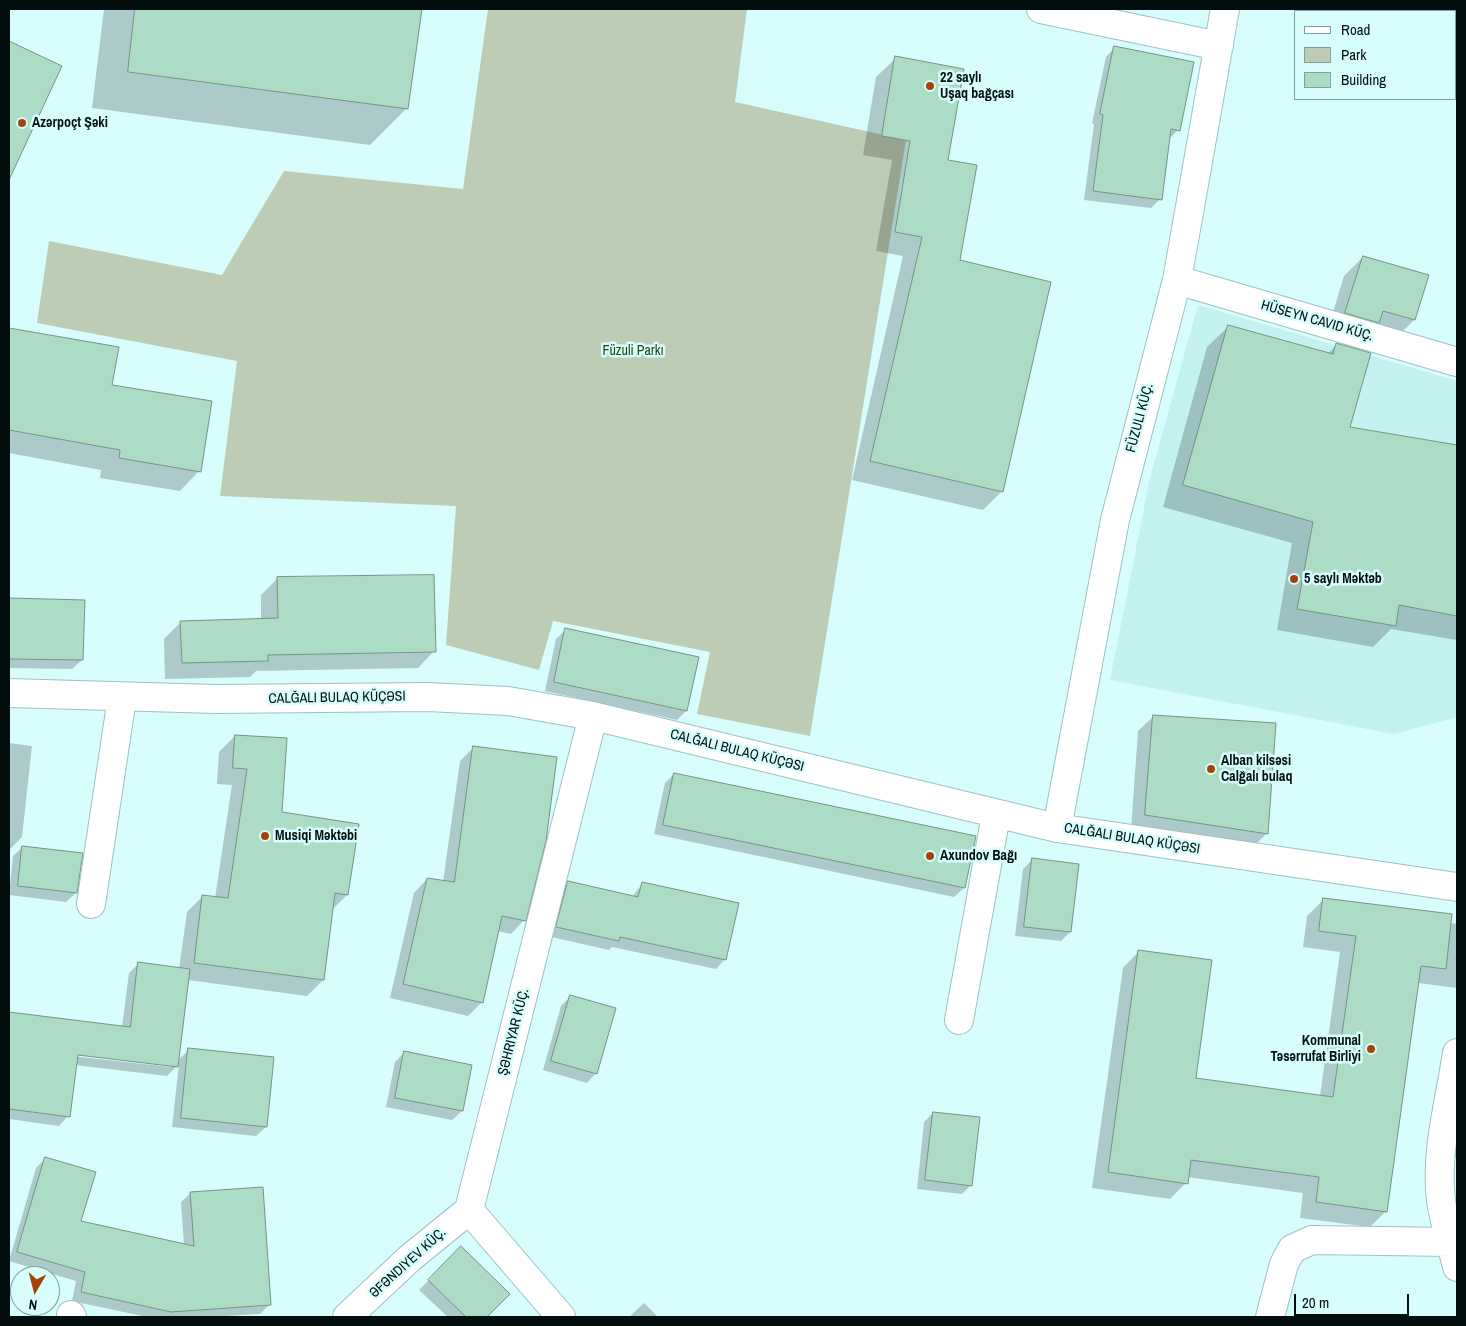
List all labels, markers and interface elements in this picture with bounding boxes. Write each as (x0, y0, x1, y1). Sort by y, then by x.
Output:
legend (1294, 10, 1456, 100)
text: Road (1341, 19, 1370, 40)
text: Park (1341, 44, 1366, 65)
text: Building (1341, 69, 1386, 90)
place label: 22 saylı Uşaq bağçası (940, 70, 1014, 102)
marker: 22 saylı Uşaq bağçası (924, 80, 936, 92)
place label: Azərpoçt Şəki (32, 115, 108, 131)
marker: Azərpoçt Şəki (16, 117, 28, 129)
street label: HÜSEYN CAVID KÜÇ. (1259, 297, 1375, 345)
park label: Füzuli Parkı (602, 343, 664, 359)
street label: FÜZULI KÜÇ. (1123, 382, 1157, 454)
place label: 5 saylı Məktəb (1304, 571, 1382, 587)
marker: 5 saylı Məktəb (1288, 573, 1300, 585)
street label: CALĞALI BULAQ KÜÇƏSI (268, 688, 406, 708)
street label: CALĞALI BULAQ KÜÇƏSI (668, 726, 806, 776)
place label: Alban kilsəsi Calğalı bulaq (1221, 753, 1292, 786)
marker: Alban kilsəsi Calğalı bulaq (1205, 763, 1217, 775)
street label: CALĞALI BULAQ KÜÇƏSI (1063, 820, 1201, 858)
place label: Musiqi Məktəbi (275, 828, 357, 844)
marker: Musiqi Məktəbi (259, 830, 271, 842)
place label: Axundov Bağı (940, 848, 1017, 864)
marker: Axundov Bağı (924, 850, 936, 862)
street label: ŞƏHRIYAR KÜÇ. (495, 987, 533, 1077)
place label: Kommunal Təsərrufat Birliyi (1271, 1033, 1361, 1066)
marker: Kommunal Təsərrufat Birliyi (1365, 1043, 1377, 1055)
street label: ƏFƏNDIYEV KÜÇ. (366, 1224, 450, 1302)
north arrow (10, 1266, 60, 1316)
scale bar (1296, 1284, 1411, 1316)
text: 20 m (1302, 1292, 1329, 1313)
text: N (28, 1295, 38, 1314)

